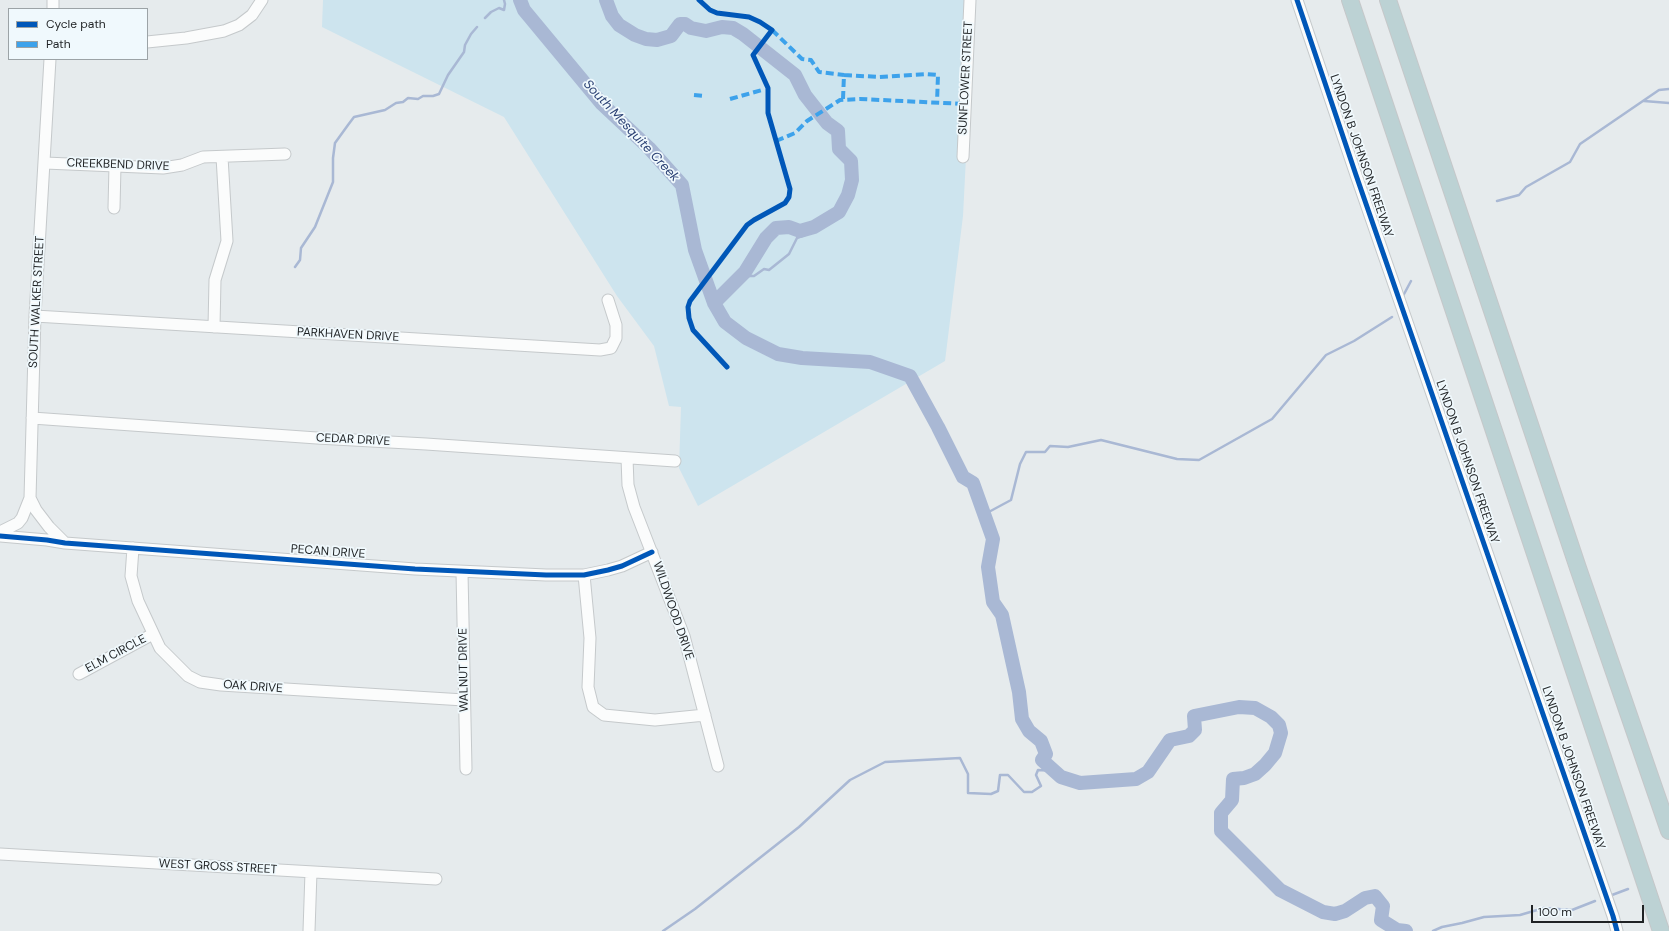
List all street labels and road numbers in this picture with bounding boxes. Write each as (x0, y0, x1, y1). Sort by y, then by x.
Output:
street label: SUNFLOWER STREET (956, 21, 976, 135)
street label: LYNDON B JOHNSON FREEWAY (1326, 73, 1396, 239)
street label: CREEKBEND DRIVE (66, 156, 170, 174)
street label: SOUTH WALKER STREET (26, 236, 48, 368)
street label: PARKHAVEN DRIVE (297, 325, 399, 345)
street label: LYNDON B JOHNSON FREEWAY (1432, 379, 1502, 545)
street label: CEDAR DRIVE (316, 431, 390, 449)
street label: PECAN DRIVE (290, 542, 366, 562)
street label: WILDWOOD DRIVE (649, 560, 697, 662)
street label: WALNUT DRIVE (456, 628, 472, 712)
street label: ELM CIRCLE (83, 632, 149, 676)
street label: OAK DRIVE (223, 678, 283, 696)
street label: LYNDON B JOHNSON FREEWAY (1538, 685, 1608, 851)
street label: WEST GROSS STREET (158, 857, 278, 877)

